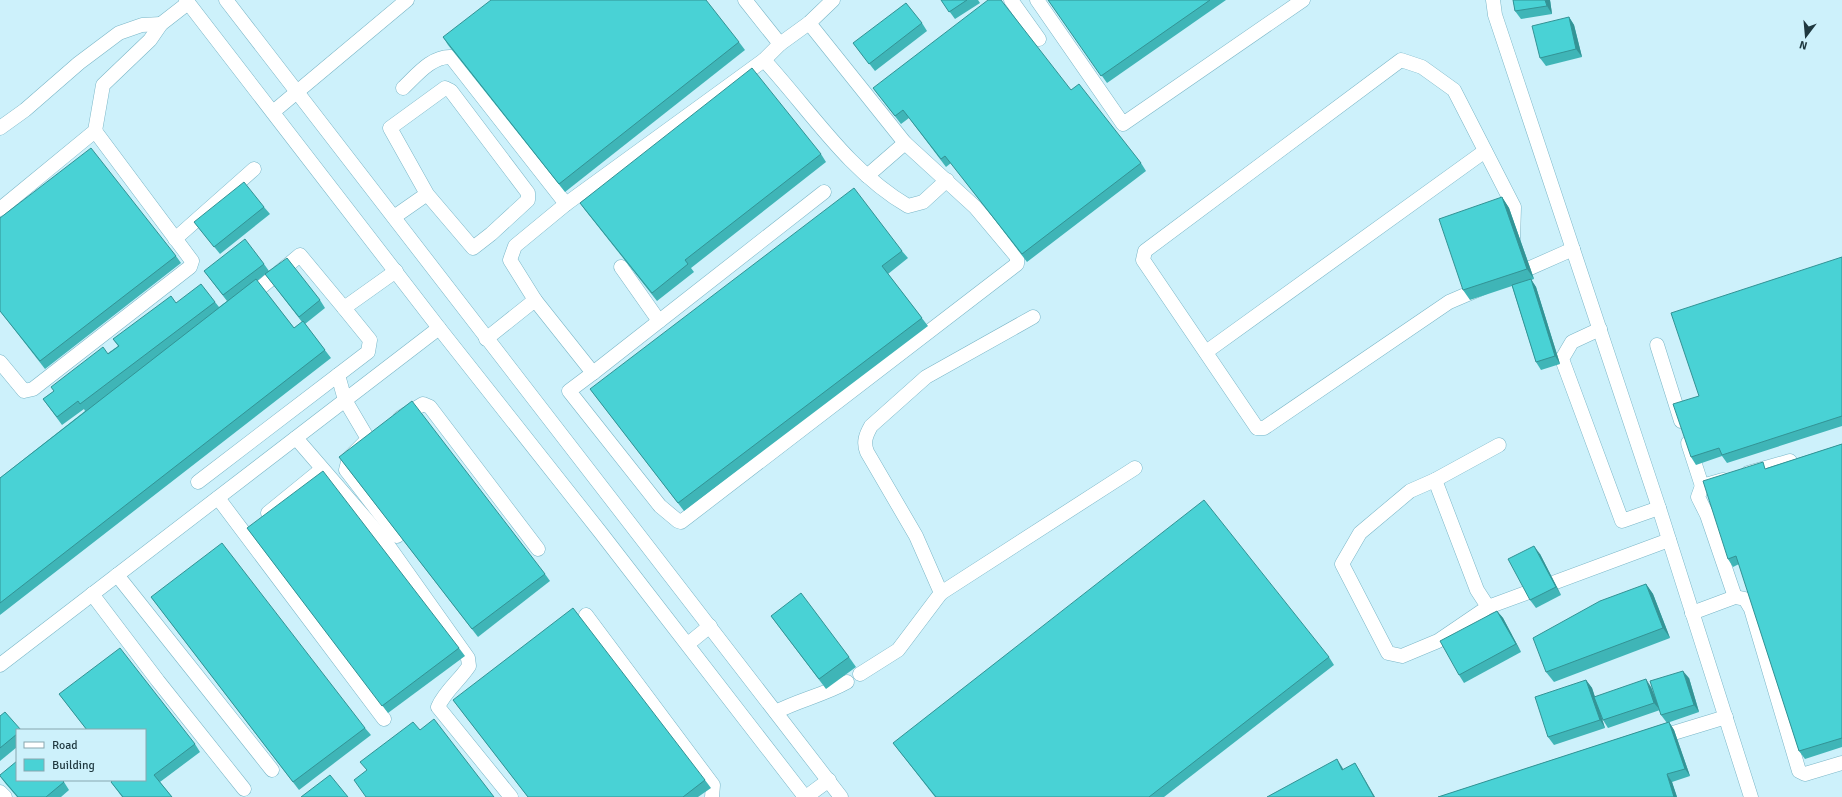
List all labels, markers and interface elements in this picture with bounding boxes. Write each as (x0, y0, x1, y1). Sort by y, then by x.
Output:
north arrow (1786, 16, 1826, 56)
text: N (1798, 38, 1809, 52)
legend (16, 729, 146, 781)
text: Road (52, 738, 78, 753)
text: Building (52, 758, 95, 773)

